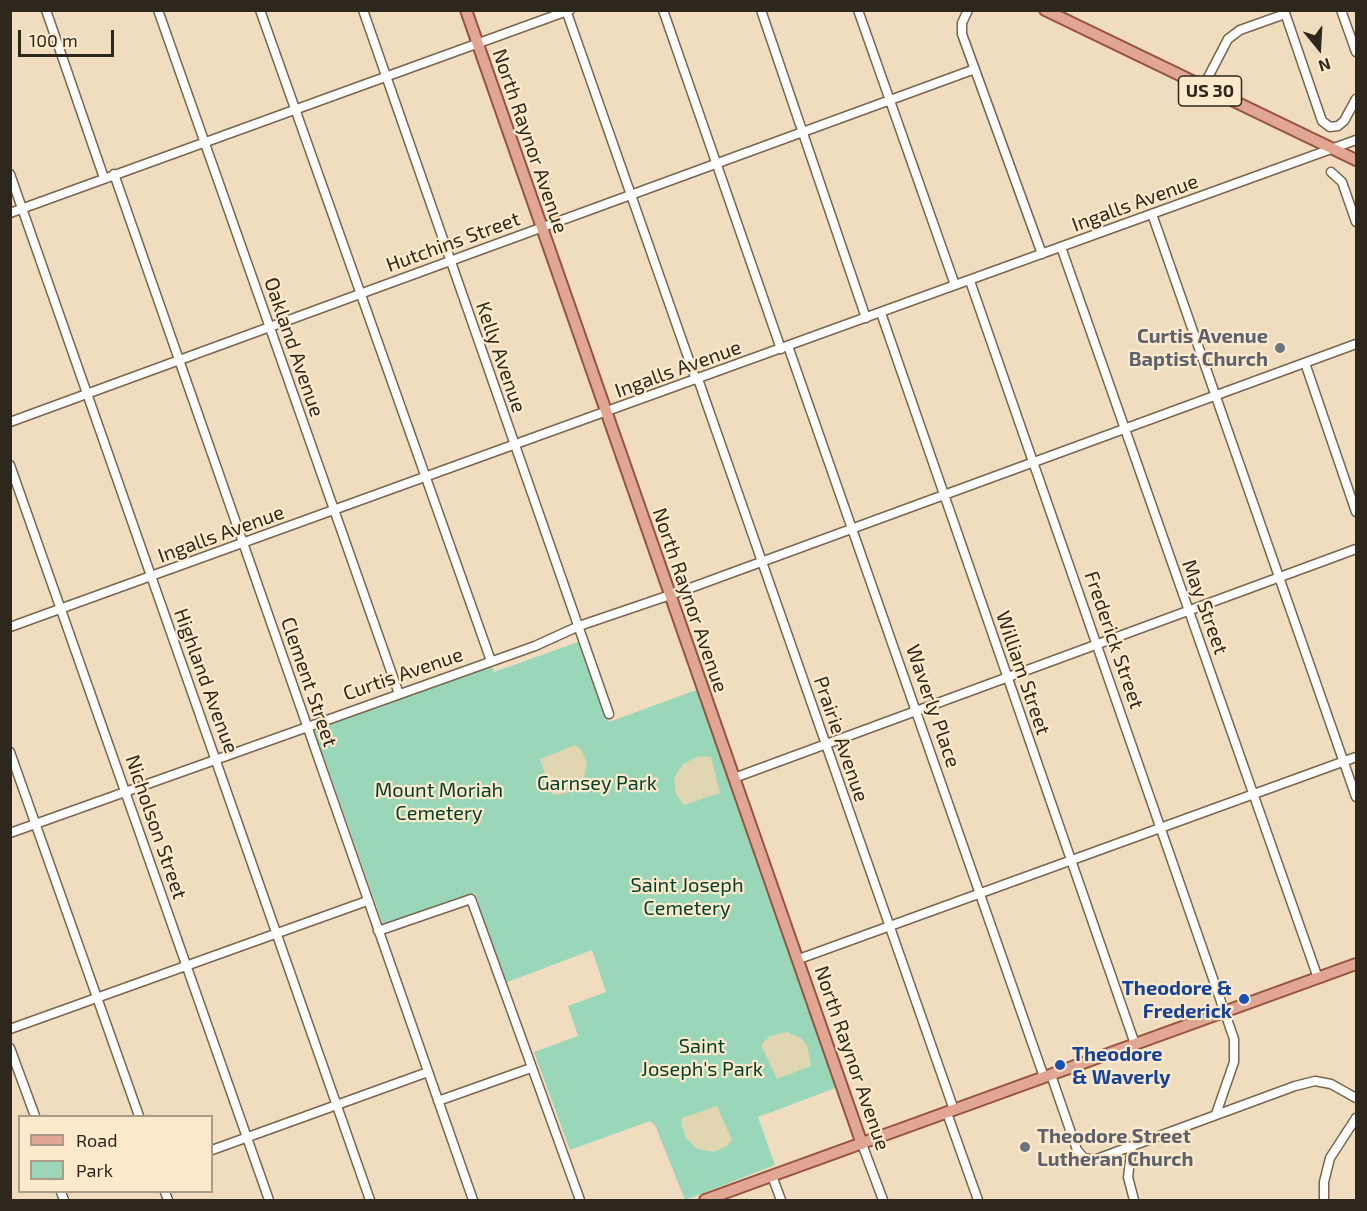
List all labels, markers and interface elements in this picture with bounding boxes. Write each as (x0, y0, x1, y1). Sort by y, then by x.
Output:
scale bar (21, 18, 117, 56)
north arrow (1289, 18, 1349, 78)
text: 100 m (29, 29, 78, 51)
street label: North Raynor Avenue (487, 46, 573, 236)
text: N (1316, 55, 1333, 76)
road number: US 30 (1178, 76, 1242, 106)
street label: Ingalls Avenue (1069, 169, 1201, 237)
street label: Hutchins Street (383, 207, 523, 277)
street label: Oakland Avenue (259, 274, 329, 420)
street label: Kelly Avenue (471, 298, 531, 416)
place label: Curtis Avenue Baptist Church (1129, 324, 1268, 371)
street label: Ingalls Avenue (612, 335, 744, 403)
marker: Curtis Avenue Baptist Church (1273, 341, 1287, 355)
street label: Ingalls Avenue (155, 500, 287, 568)
street label: North Raynor Avenue (647, 505, 733, 695)
street label: May Street (1177, 556, 1233, 658)
street label: Frederick Street (1079, 568, 1149, 712)
street label: Highland Avenue (169, 605, 243, 757)
street label: William Street (991, 608, 1055, 738)
street label: Clement Street (276, 614, 342, 750)
street label: Waverly Place (901, 641, 965, 771)
street label: Curtis Avenue (340, 642, 466, 706)
street label: Prairie Avenue (808, 673, 874, 805)
street label: Nicholson Street (120, 752, 192, 902)
park label: Garnsey Park (537, 771, 657, 795)
park label: Mount Moriah Cemetery (375, 778, 503, 825)
park label: Saint Joseph Cemetery (630, 873, 744, 920)
street label: North Raynor Avenue (809, 963, 895, 1153)
place label: Theodore & Frederick (1122, 976, 1232, 1023)
marker: Theodore & Frederick (1237, 992, 1251, 1006)
park label: Saint Joseph's Park (641, 1034, 763, 1081)
place label: Theodore & Waverly (1072, 1042, 1171, 1089)
marker: Theodore & Waverly (1053, 1058, 1067, 1072)
legend (18, 1115, 213, 1193)
place label: Theodore Street Lutheran Church (1037, 1124, 1194, 1171)
text: Road (76, 1129, 117, 1151)
marker: Theodore Street Lutheran Church (1018, 1140, 1032, 1154)
text: Park (76, 1159, 113, 1181)

